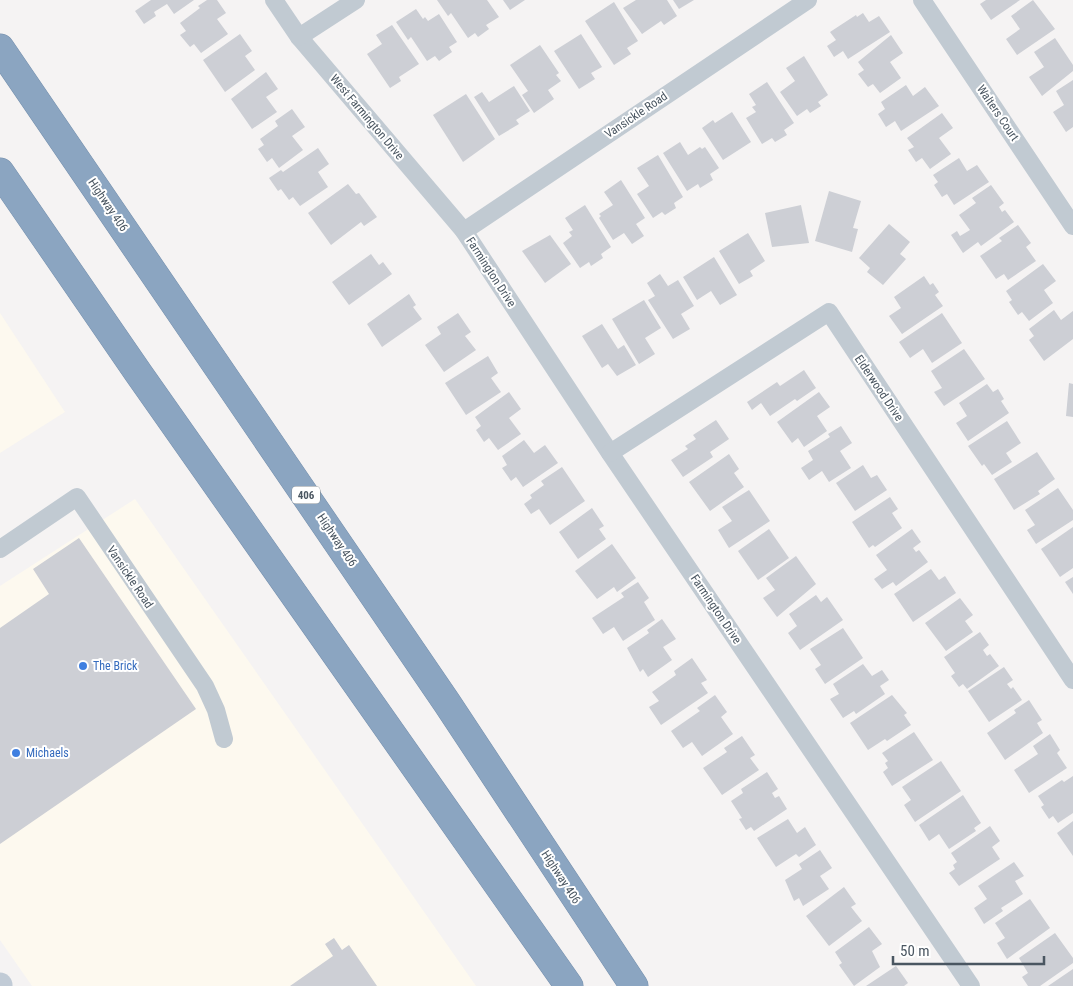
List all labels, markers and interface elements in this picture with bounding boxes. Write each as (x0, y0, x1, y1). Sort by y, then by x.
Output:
street label: West Farmington Drive (327, 72, 407, 163)
street label: Walters Court (974, 82, 1022, 144)
street label: Vansickle Road (602, 89, 670, 141)
street label: Highway 406 (85, 176, 131, 234)
street label: Farmington Drive (463, 234, 519, 310)
street label: Elderwood Drive (852, 352, 906, 424)
road number: 406 (292, 486, 320, 504)
street label: Highway 406 (314, 511, 360, 569)
street label: Vansickle Road (104, 543, 156, 611)
street label: Farmington Drive (688, 572, 745, 647)
place label: The Brick (93, 659, 138, 673)
marker: The Brick (77, 660, 89, 672)
place label: Michaels (26, 746, 69, 760)
marker: Michaels (10, 747, 22, 759)
street label: Highway 406 (539, 848, 583, 906)
scale bar (893, 934, 1044, 966)
text: 50 m (900, 942, 930, 960)

